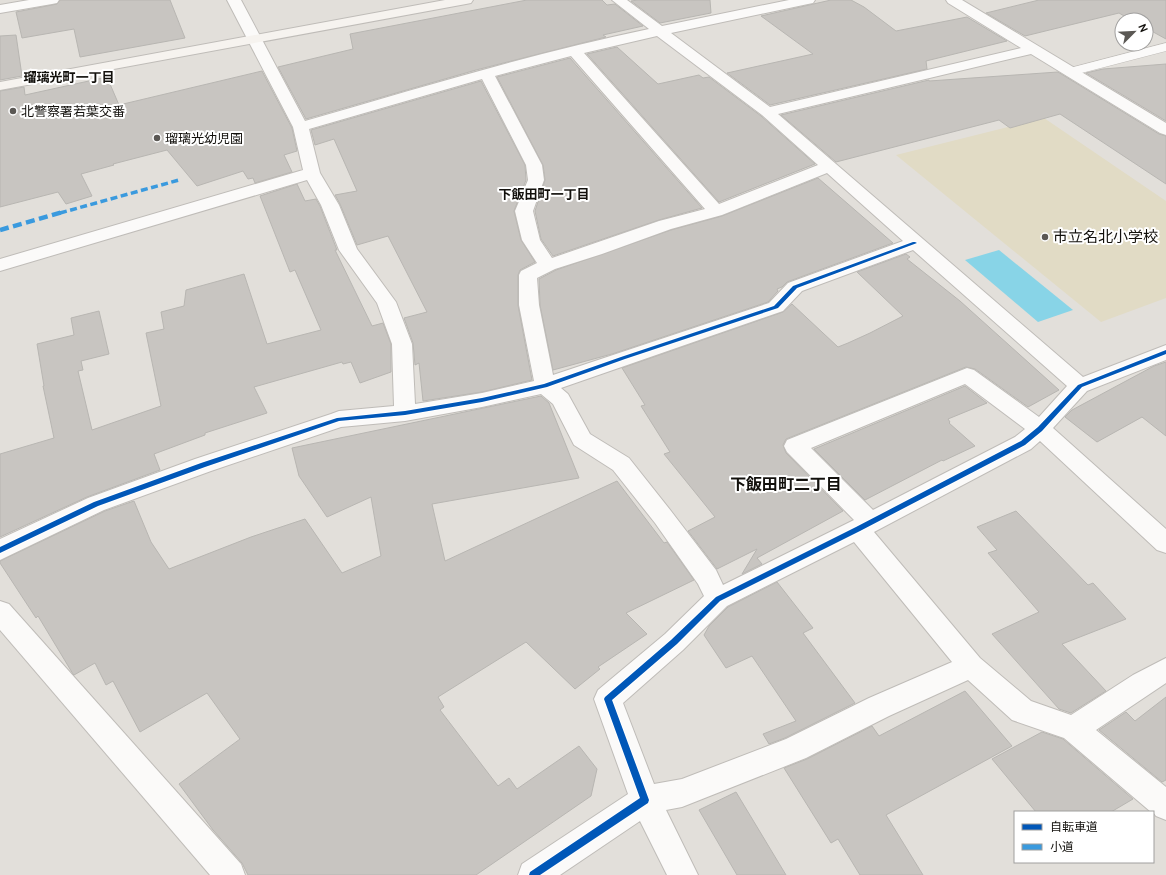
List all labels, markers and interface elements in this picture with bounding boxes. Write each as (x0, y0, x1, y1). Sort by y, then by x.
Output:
north arrow (1114, 12, 1154, 52)
text: N (1135, 22, 1151, 34)
district label: 瑠璃光町一丁目 (23, 69, 115, 85)
place label: 北警察署若葉交番 (21, 103, 125, 119)
marker: 北警察署若葉交番 (8, 106, 18, 116)
place label: 瑠璃光幼児園 (165, 130, 243, 146)
marker: 瑠璃光幼児園 (152, 133, 162, 143)
district label: 下飯田町一丁目 (498, 186, 590, 202)
place label: 市立名北小学校 (1053, 228, 1158, 246)
marker: 市立名北小学校 (1040, 232, 1050, 242)
district label: 下飯田町二丁目 (730, 475, 842, 494)
legend (1014, 811, 1154, 863)
text: 自転車道 (1050, 819, 1098, 834)
text: 小道 (1050, 839, 1074, 854)

